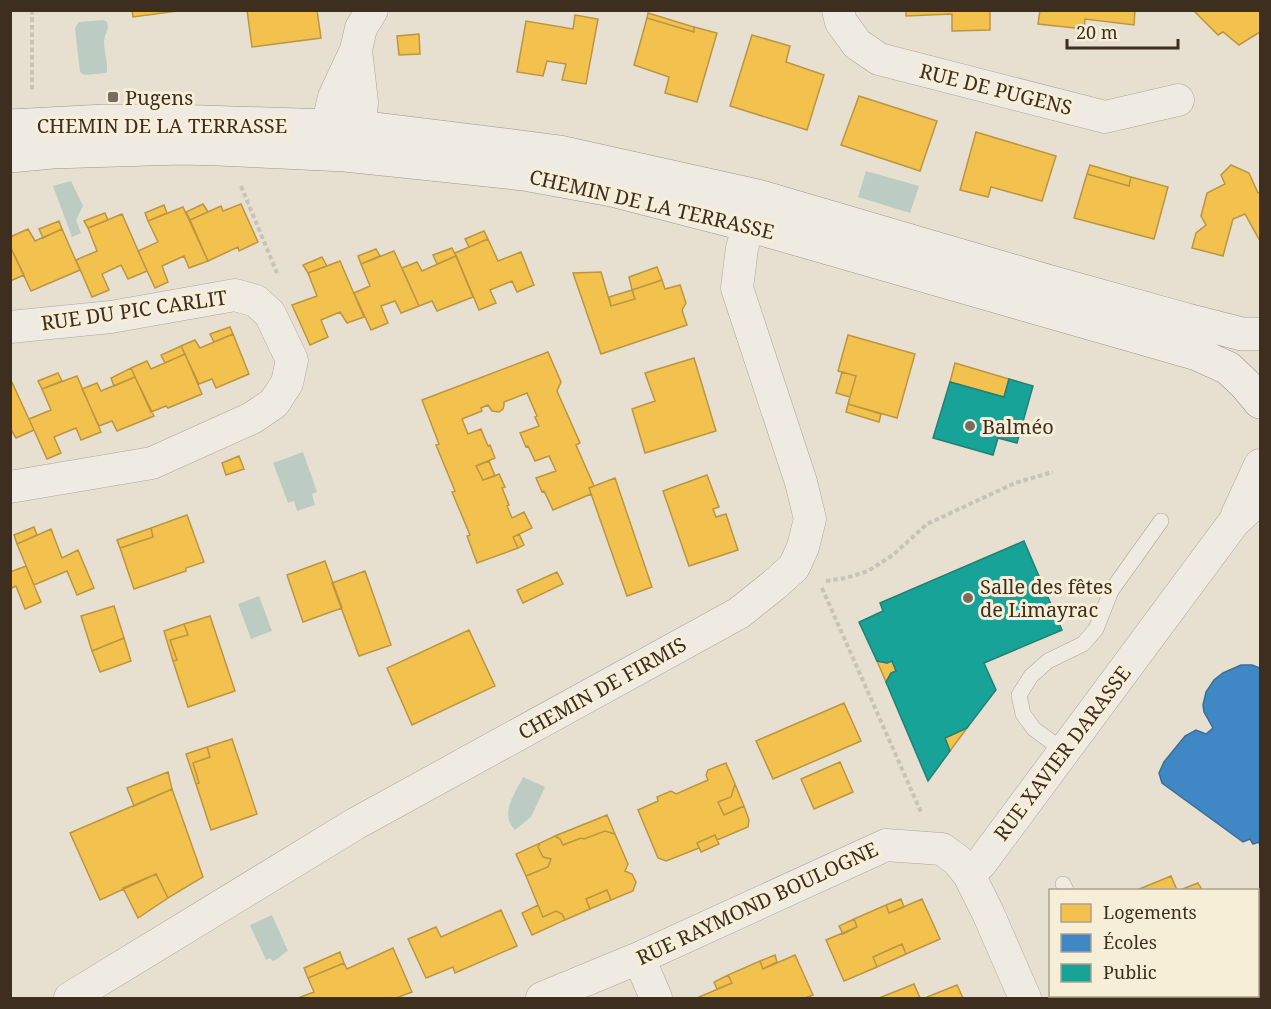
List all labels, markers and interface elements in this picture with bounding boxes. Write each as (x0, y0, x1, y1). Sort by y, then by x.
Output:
scale bar (1067, 12, 1178, 50)
text: 20 m (1076, 20, 1118, 44)
street label: RUE DE PUGENS (917, 57, 1075, 121)
place label: Pugens (125, 84, 193, 111)
marker: Pugens (106, 90, 120, 104)
street label: CHEMIN DE LA TERRASSE (37, 112, 287, 139)
street label: CHEMIN DE LA TERRASSE (527, 163, 777, 245)
street label: RUE DU PIC CARLIT (39, 284, 229, 336)
place label: Balméo (982, 413, 1054, 440)
marker: Balméo (963, 419, 977, 433)
place label: Salle des fêtes de Limayrac (980, 573, 1112, 623)
marker: Salle des fêtes de Limayrac (961, 591, 975, 605)
street label: CHEMIN DE FIRMIS (513, 630, 691, 746)
street label: RUE XAVIER DARASSE (987, 660, 1137, 846)
street label: RUE RAYMOND BOULOGNE (632, 835, 882, 971)
legend (1049, 889, 1259, 997)
text: Logements (1103, 900, 1197, 924)
text: Écoles (1103, 930, 1157, 954)
text: Public (1103, 960, 1157, 984)

